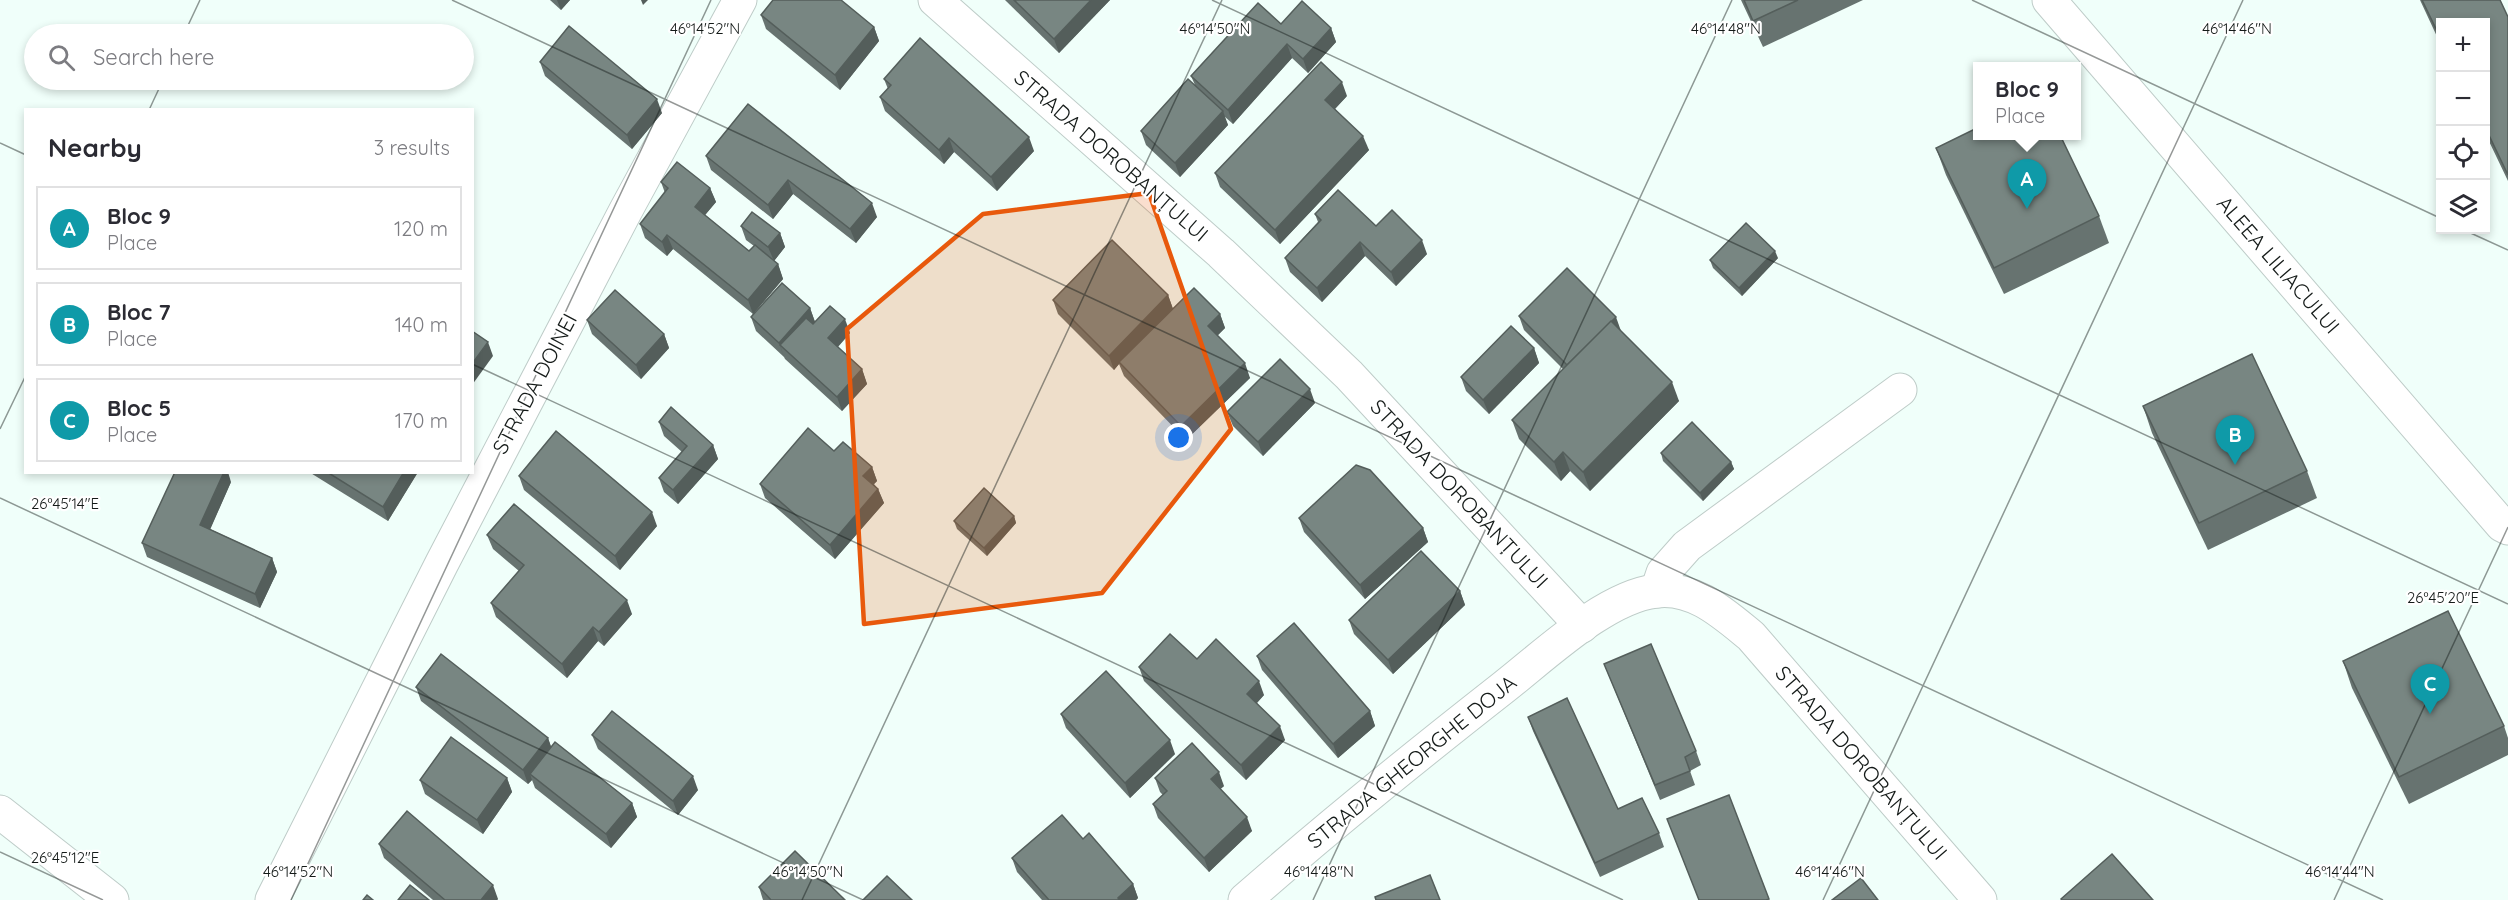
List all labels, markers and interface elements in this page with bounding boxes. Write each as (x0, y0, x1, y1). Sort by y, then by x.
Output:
map controls (2436, 18, 2490, 234)
button: + (2436, 18, 2490, 72)
text: 46°14'52"N (670, 19, 740, 38)
text: 46°14'50"N (1180, 19, 1250, 38)
text: 46°14'48"N (1691, 19, 1761, 38)
text: 46°14'46"N (2202, 19, 2272, 38)
search box (24, 24, 474, 90)
icon: search (45, 41, 78, 74)
text: Search here (93, 43, 214, 71)
popup (1973, 62, 2081, 140)
street label: STRADA DOROBANȚULUI (1009, 64, 1214, 247)
button: − (2436, 72, 2490, 126)
text: Bloc 9 (1995, 75, 2059, 103)
text: Place (1995, 103, 2045, 128)
button: locate (2436, 126, 2490, 180)
text: Nearby (48, 131, 142, 164)
text: 3 results (374, 135, 450, 160)
pin: A (2008, 160, 2046, 209)
button: layers (2436, 180, 2490, 234)
street label: ALEEA LILIACULUI (2212, 190, 2346, 339)
text: Bloc 9 (107, 202, 171, 230)
text: A (63, 216, 76, 241)
text: 120 m (394, 216, 448, 241)
text: Place (107, 230, 157, 255)
text: Bloc 7 (107, 298, 170, 326)
street label: STRADA DOINEI (486, 309, 582, 458)
text: B (63, 312, 76, 337)
text: 140 m (395, 312, 448, 337)
text: Place (107, 326, 157, 351)
street label: STRADA DOROBANȚULUI (1365, 393, 1554, 593)
text: Bloc 5 (107, 394, 171, 422)
text: C (63, 408, 76, 433)
text: 170 m (395, 408, 448, 433)
pin: B (2216, 416, 2254, 465)
text: Place (107, 422, 157, 447)
your location (1164, 423, 1193, 452)
text: 26°45'14"E (31, 494, 99, 513)
text: 26°45'20"E (2407, 588, 2479, 607)
street label: STRADA DOROBANȚULUI (1770, 660, 1953, 865)
pin: C (2410, 664, 2450, 714)
street label: STRADA GHEORGHE DOJA (1302, 669, 1521, 854)
text: 26°45'12"E (31, 848, 99, 867)
text: 46°14'52"N (263, 862, 333, 881)
text: 46°14'50"N (773, 862, 843, 881)
text: 46°14'48"N (1284, 862, 1354, 881)
text: 46°14'46"N (1795, 862, 1865, 881)
text: 46°14'44"N (2305, 862, 2375, 881)

